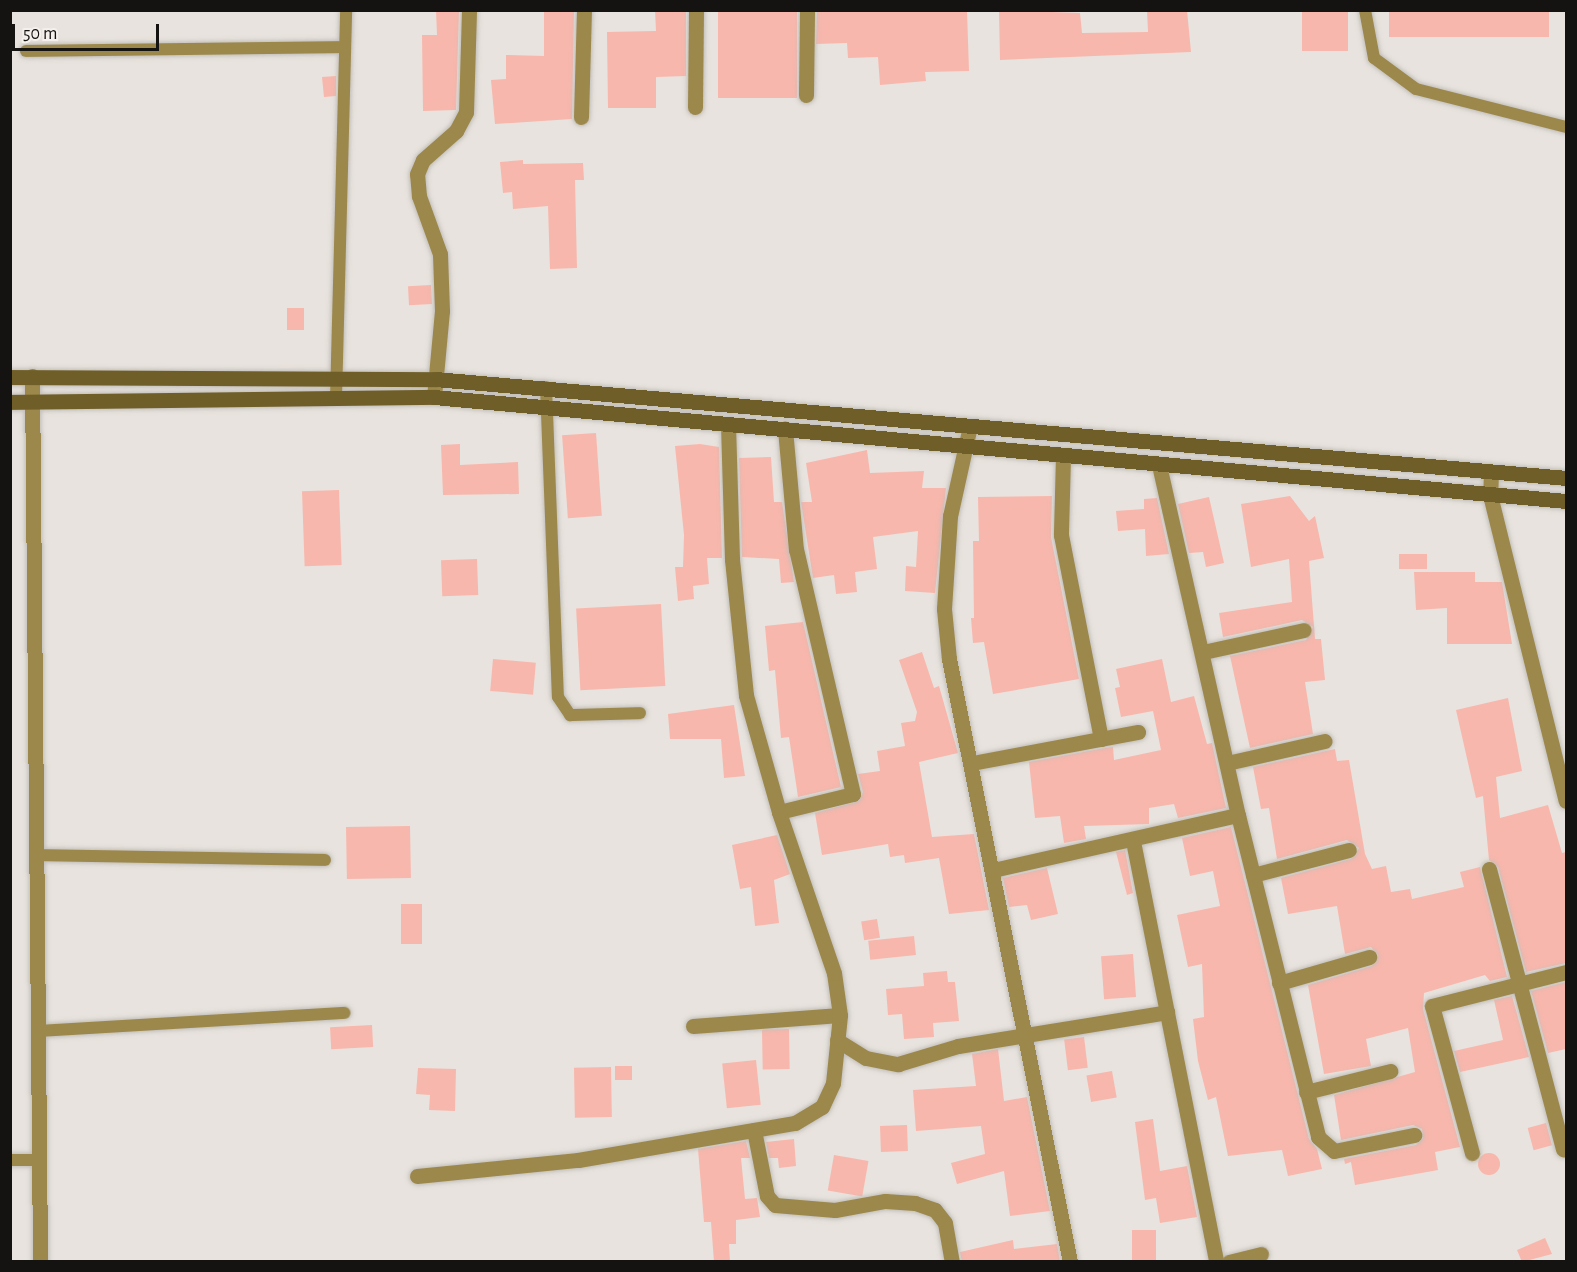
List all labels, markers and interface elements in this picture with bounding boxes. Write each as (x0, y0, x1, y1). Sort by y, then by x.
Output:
scale bar (15, 12, 162, 50)
text: 50 m (23, 25, 57, 43)

